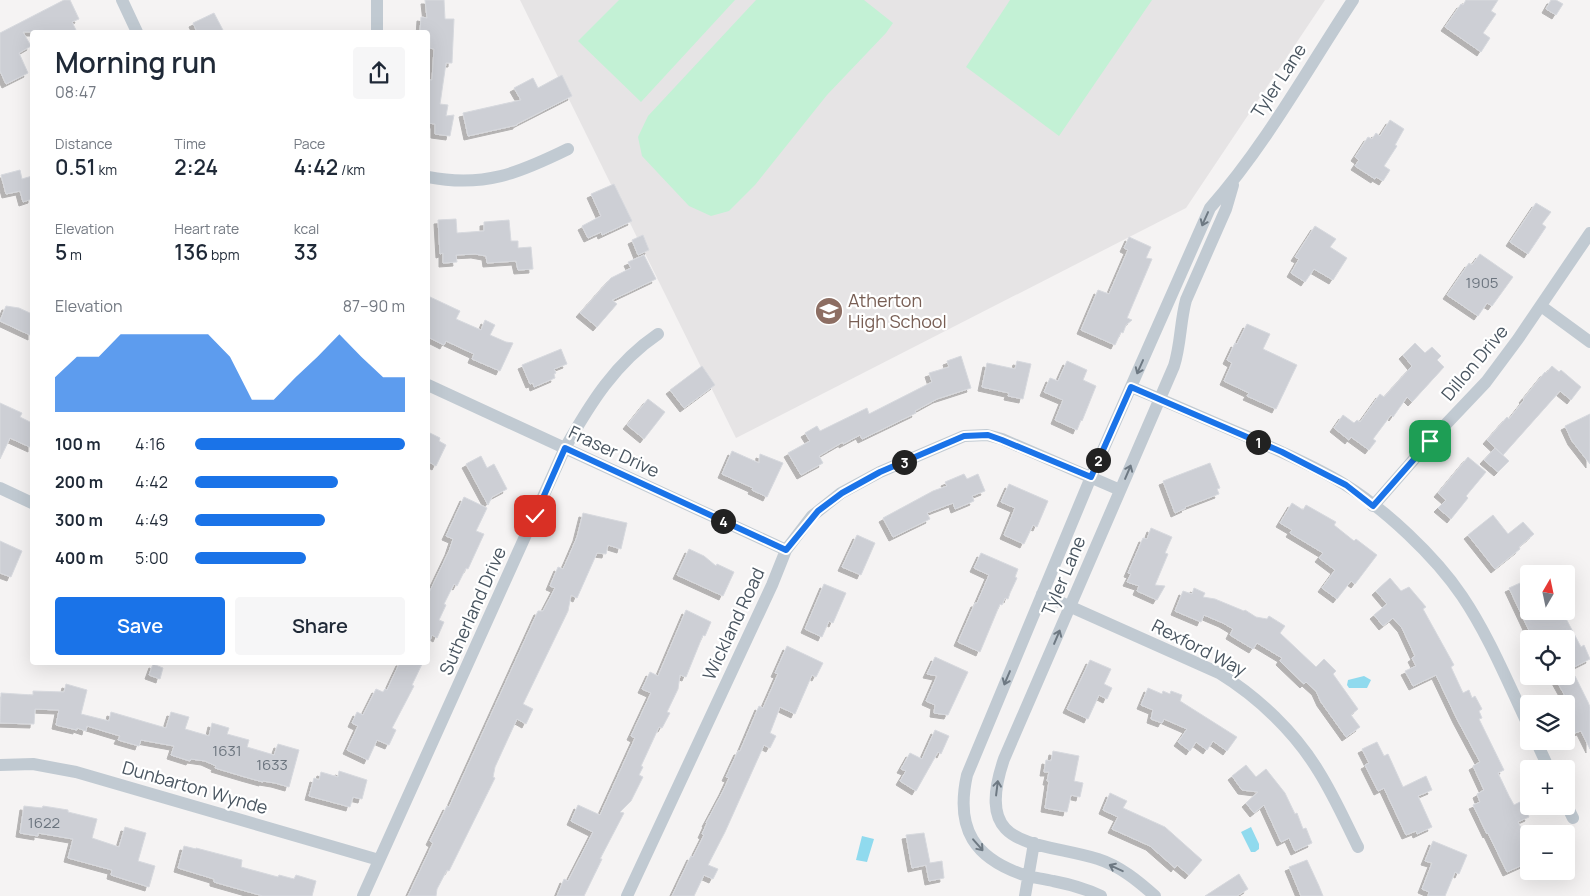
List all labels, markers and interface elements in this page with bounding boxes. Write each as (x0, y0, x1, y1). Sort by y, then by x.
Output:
street label: Tyler Lane (1245, 39, 1311, 122)
text: Morning run (55, 43, 216, 81)
button: share (353, 47, 405, 99)
text: 08:47 (55, 81, 96, 103)
text: Distance (55, 134, 112, 153)
text: Time (174, 134, 206, 153)
text: Pace (294, 134, 325, 153)
text: 0.51 (55, 153, 96, 181)
text: 2:24 (174, 153, 218, 181)
text: 4:42 (294, 153, 338, 181)
text: km (96, 160, 117, 179)
text: /km (338, 160, 365, 179)
one-way arrow (1200, 211, 1210, 226)
text: Elevation (55, 219, 114, 238)
text: Heart rate (174, 219, 239, 238)
text: kcal (294, 219, 319, 238)
text: 5 (55, 238, 67, 266)
text: 136 (174, 238, 208, 266)
text: 33 (294, 238, 318, 266)
text: m (67, 245, 82, 264)
text: bpm (208, 245, 240, 264)
house number: 1905 (1466, 272, 1498, 293)
place label: Atherton High School (848, 288, 947, 333)
text: Elevation (55, 295, 123, 317)
text: 87–90 m (343, 295, 405, 317)
school or university icon: Atherton High School (814, 296, 844, 326)
street label: Dillon Drive (1436, 320, 1513, 405)
one-way arrow (1134, 359, 1144, 374)
street label: Fraser Drive (565, 420, 664, 483)
pin (1409, 420, 1451, 462)
icon: arrive (1416, 427, 1444, 455)
pin: 1 (1246, 430, 1270, 454)
text: 100 m (55, 433, 101, 455)
text: 4:16 (135, 433, 165, 455)
text: 1 (1255, 433, 1262, 452)
pin: 2 (1086, 448, 1110, 472)
pin: 3 (892, 450, 916, 474)
text: 2 (1094, 451, 1103, 470)
text: 3 (900, 453, 909, 472)
one-way arrow (1124, 465, 1134, 480)
text: 200 m (55, 471, 103, 493)
text: 4:42 (135, 471, 168, 493)
pin (514, 495, 556, 537)
icon: check (521, 502, 549, 530)
pin: 4 (710, 508, 736, 534)
text: 300 m (55, 509, 103, 531)
text: 4:49 (135, 509, 168, 531)
text: 4 (719, 512, 728, 531)
street label: Tyler Lane (1036, 532, 1091, 619)
street label: Sutherland Drive (433, 543, 511, 678)
text: 400 m (55, 547, 103, 569)
text: 5:00 (135, 547, 169, 569)
street label: Wickland Road (697, 564, 770, 684)
north arrow (1520, 565, 1575, 620)
map controls (1520, 565, 1575, 880)
button: Save (55, 597, 225, 655)
button: Share (235, 597, 405, 655)
street label: Rexford Way (1148, 613, 1251, 681)
one-way arrow (1052, 630, 1062, 645)
button: locate (1520, 630, 1575, 685)
one-way arrow (1001, 670, 1010, 685)
button: layers (1520, 695, 1575, 750)
house number: 1631 (212, 740, 242, 761)
house number: 1633 (256, 754, 288, 775)
street label: Dunbarton Wynde (120, 755, 271, 819)
button: + (1520, 760, 1575, 815)
one-way arrow (992, 780, 1002, 796)
house number: 1622 (28, 812, 60, 833)
button: − (1520, 825, 1575, 880)
one-way arrow (972, 839, 983, 852)
one-way arrow (1109, 862, 1124, 872)

